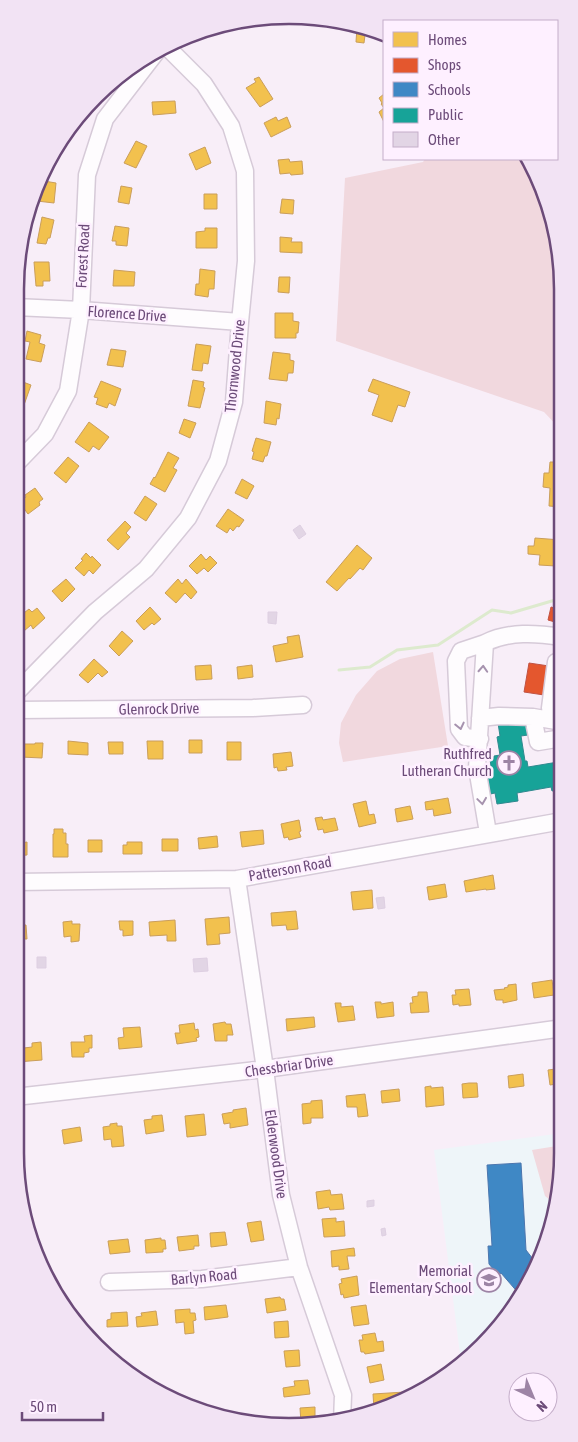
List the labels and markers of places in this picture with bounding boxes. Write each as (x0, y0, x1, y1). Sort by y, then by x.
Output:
place label: Ruthfred Lutheran Church (402, 745, 492, 779)
church icon: Ruthfred Lutheran Church (496, 750, 522, 776)
place label: Memorial Elementary School (369, 1262, 472, 1296)
school or university icon: Memorial Elementary School (476, 1267, 502, 1293)

